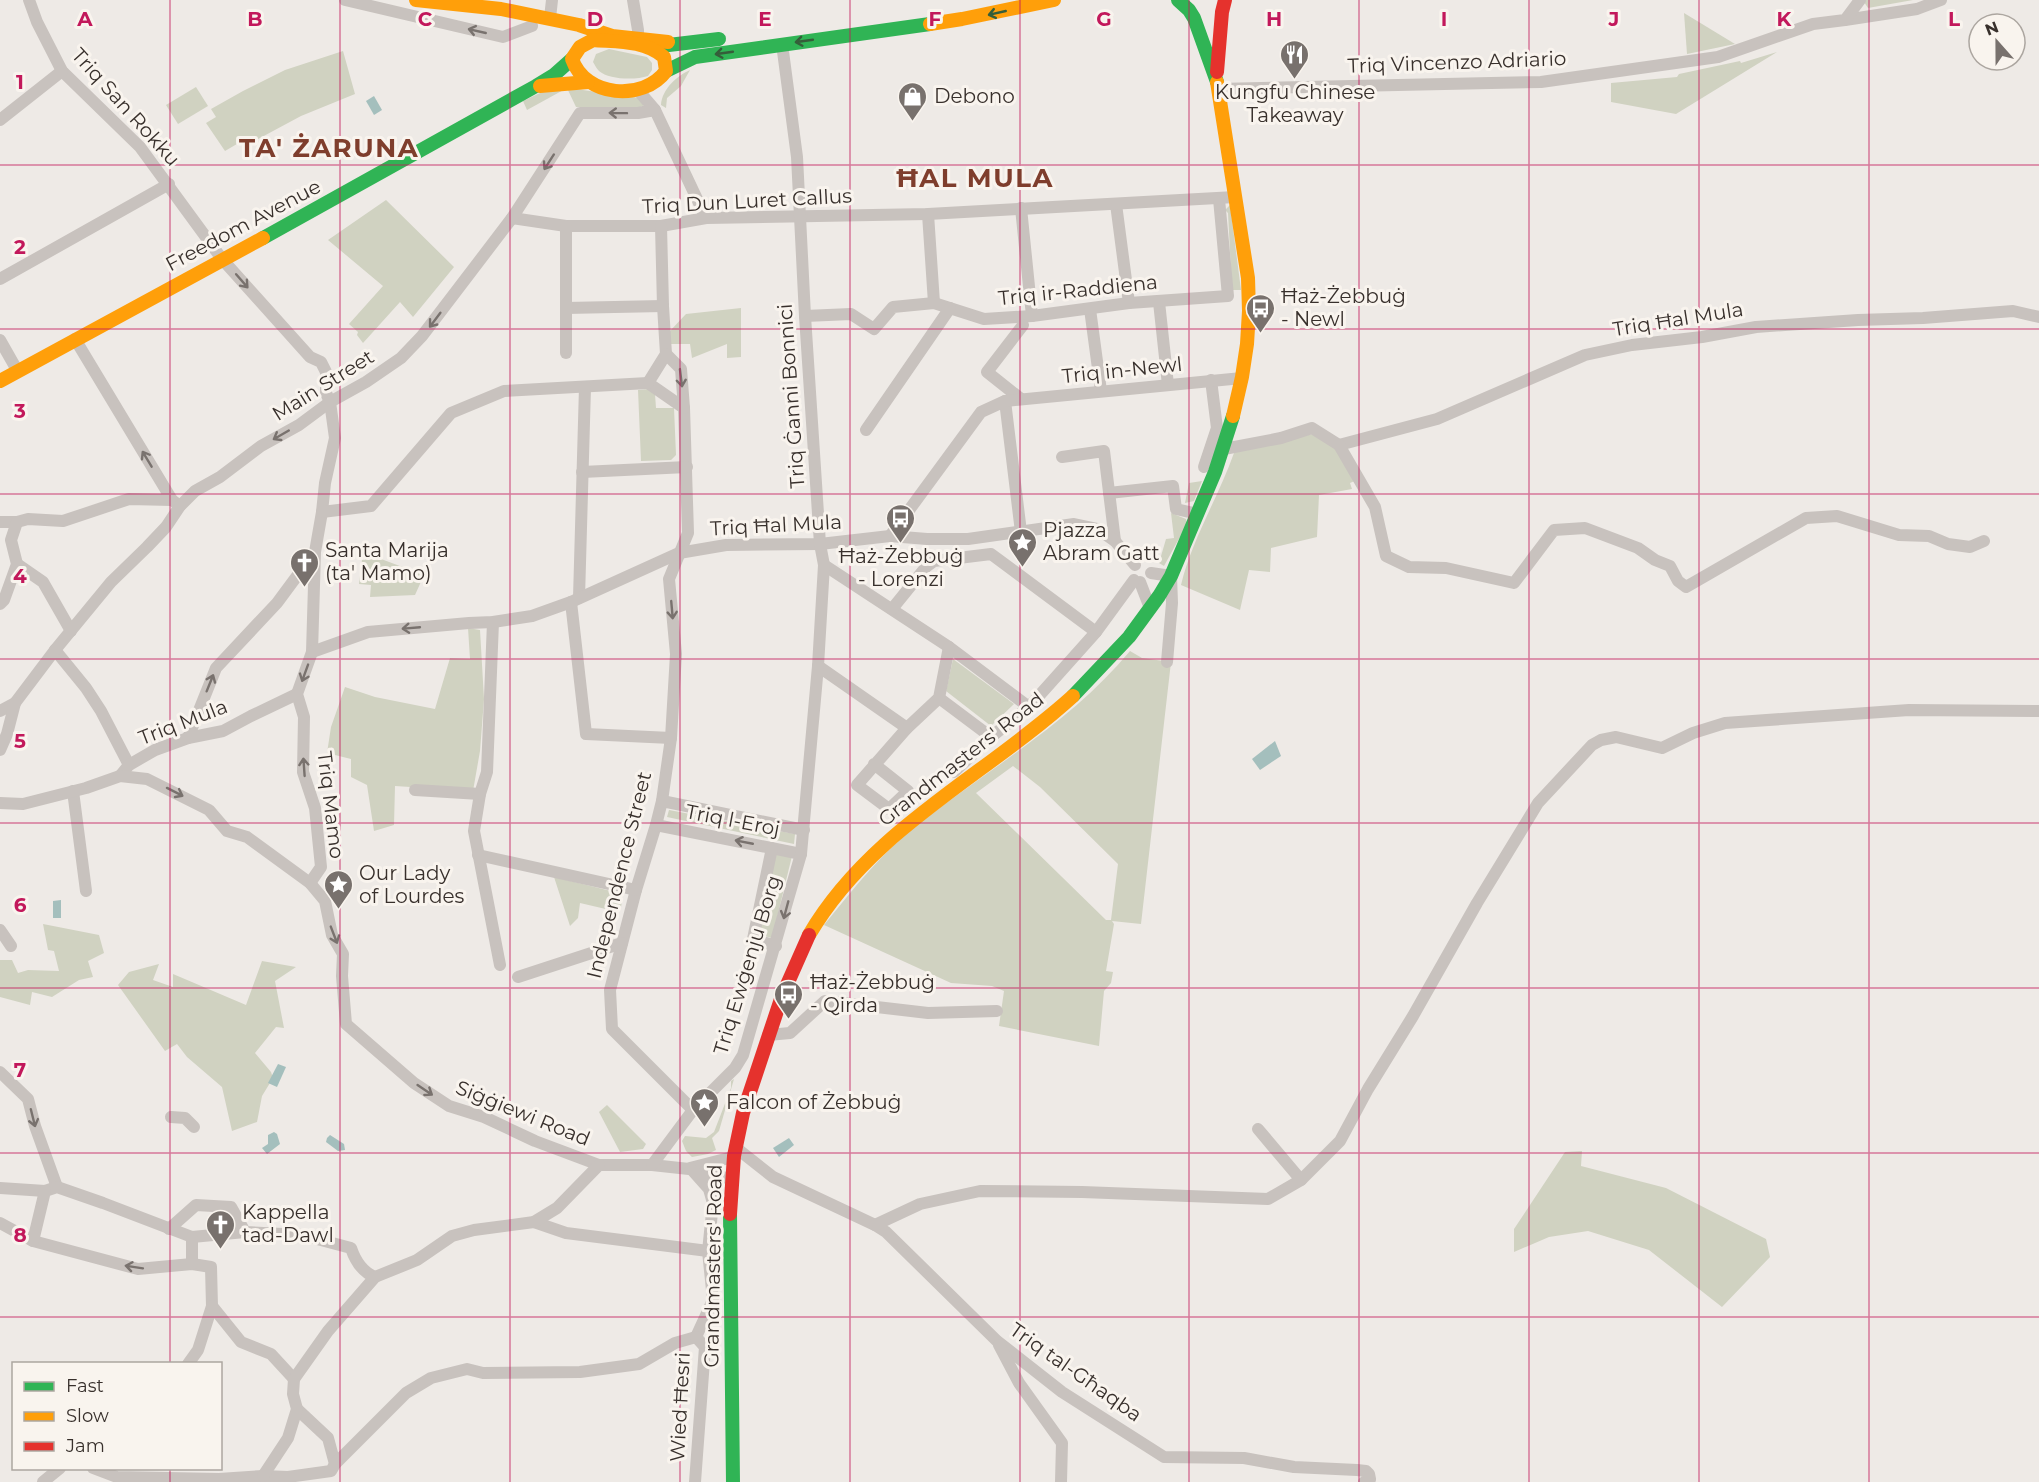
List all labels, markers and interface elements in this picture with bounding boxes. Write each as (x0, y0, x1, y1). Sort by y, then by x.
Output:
text: A (76, 7, 93, 31)
text: B (247, 7, 263, 31)
text: C (418, 7, 433, 31)
text: D (587, 7, 603, 31)
text: E (758, 7, 772, 31)
text: F (929, 7, 942, 31)
text: G (1096, 7, 1112, 31)
text: H (1266, 7, 1282, 31)
text: I (1441, 7, 1447, 31)
text: J (1608, 7, 1619, 31)
text: K (1777, 7, 1793, 31)
text: L (1948, 7, 1960, 31)
one-way arrow (988, 8, 1007, 19)
north arrow (1967, 12, 2027, 72)
text: N (1982, 17, 2001, 40)
one-way arrow (467, 25, 487, 36)
one-way arrow (795, 36, 814, 47)
restaurant icon: Kungfu Chinese Takeaway (1279, 38, 1311, 80)
street label: Triq San Rokku (67, 43, 185, 171)
street label: Triq Vincenzo Adriario (1347, 46, 1567, 78)
one-way arrow (714, 47, 734, 58)
text: 1 (16, 70, 24, 94)
shop icon: Debono (897, 80, 929, 122)
place label: Kungfu Chinese Takeaway (1215, 80, 1375, 127)
place label: Debono (934, 84, 1015, 108)
one-way arrow (608, 107, 628, 119)
district label: TA' ŻARUNA (239, 132, 419, 164)
one-way arrow (542, 153, 554, 170)
district label: ĦAL MULA (896, 162, 1054, 194)
street label: Freedom Avenue (161, 174, 325, 276)
street label: Triq Dun Luret Callus (642, 184, 853, 218)
text: 2 (14, 235, 26, 259)
street label: Triq ir-Raddiena (997, 270, 1159, 310)
one-way arrow (235, 273, 249, 288)
place label: Ħaż-Żebbuġ - Newl (1281, 284, 1406, 331)
bus stop icon: Ħaż-Żebbuġ - Newl (1244, 292, 1276, 334)
street label: Triq Ħal Mula (1611, 297, 1745, 341)
street label: Triq Ġanni Bonnici (773, 303, 809, 489)
one-way arrow (428, 312, 441, 328)
street label: Main Street (268, 344, 378, 426)
street label: Triq in-Newl (1061, 352, 1183, 388)
one-way arrow (676, 368, 687, 388)
text: 3 (13, 399, 26, 423)
one-way arrow (273, 429, 290, 441)
one-way arrow (141, 451, 153, 468)
bus stop icon: Ħaż-Żebbuġ - Lorenzi (885, 502, 917, 544)
street label: Triq Ħal Mula (710, 510, 842, 540)
place label: Pjazza Abram Gatt (1043, 518, 1160, 565)
place icon: Pjazza Abram Gatt (1006, 526, 1038, 568)
place label: Santa Marija (ta' Mamo) (325, 538, 449, 585)
place label: Ħaż-Żebbuġ - Lorenzi (839, 544, 963, 591)
church icon: Santa Marija (ta' Mamo) (288, 546, 320, 588)
text: 4 (13, 564, 27, 588)
one-way arrow (667, 599, 678, 619)
one-way arrow (401, 623, 421, 634)
one-way arrow (298, 663, 309, 682)
one-way arrow (205, 674, 216, 693)
street label: Grandmasters' Road (873, 687, 1049, 831)
street label: Triq Mula (135, 694, 231, 750)
text: 5 (14, 729, 26, 753)
street label: Triq Mamo (313, 750, 349, 860)
one-way arrow (298, 758, 309, 777)
street label: Independence Street (582, 769, 656, 981)
one-way arrow (165, 787, 183, 799)
street label: Triq l-Eroj (684, 799, 782, 841)
one-way arrow (735, 836, 754, 847)
place label: Our Lady of Lourdes (359, 861, 465, 908)
place icon: Our Lady of Lourdes (322, 868, 354, 910)
street label: Triq Ewġenju Borg (708, 872, 786, 1058)
text: 6 (14, 893, 27, 917)
one-way arrow (780, 900, 791, 919)
one-way arrow (329, 925, 340, 943)
place label: Ħaż-Żebbuġ - Qirda (810, 970, 935, 1017)
bus stop icon: Ħaż-Żebbuġ - Qirda (773, 978, 805, 1020)
text: 7 (14, 1058, 26, 1082)
street label: Siġġiewi Road (452, 1075, 594, 1151)
one-way arrow (417, 1084, 433, 1096)
place icon: Falcon of Żebbuġ (689, 1086, 721, 1128)
place label: Falcon of Żebbuġ (726, 1090, 901, 1114)
one-way arrow (27, 1108, 39, 1127)
street label: Grandmasters' Road (699, 1164, 727, 1368)
place label: Kappella tad-Dawl (242, 1200, 334, 1247)
church icon: Kappella tad-Dawl (205, 1208, 237, 1250)
text: 8 (13, 1223, 27, 1247)
one-way arrow (125, 1261, 145, 1272)
street label: Triq tal-Għaqba (1005, 1317, 1147, 1427)
street label: Wied Ħesri (665, 1352, 695, 1462)
legend (12, 1362, 222, 1470)
text: Fast (66, 1375, 104, 1397)
text: Slow (66, 1405, 109, 1427)
text: Jam (65, 1435, 105, 1457)

